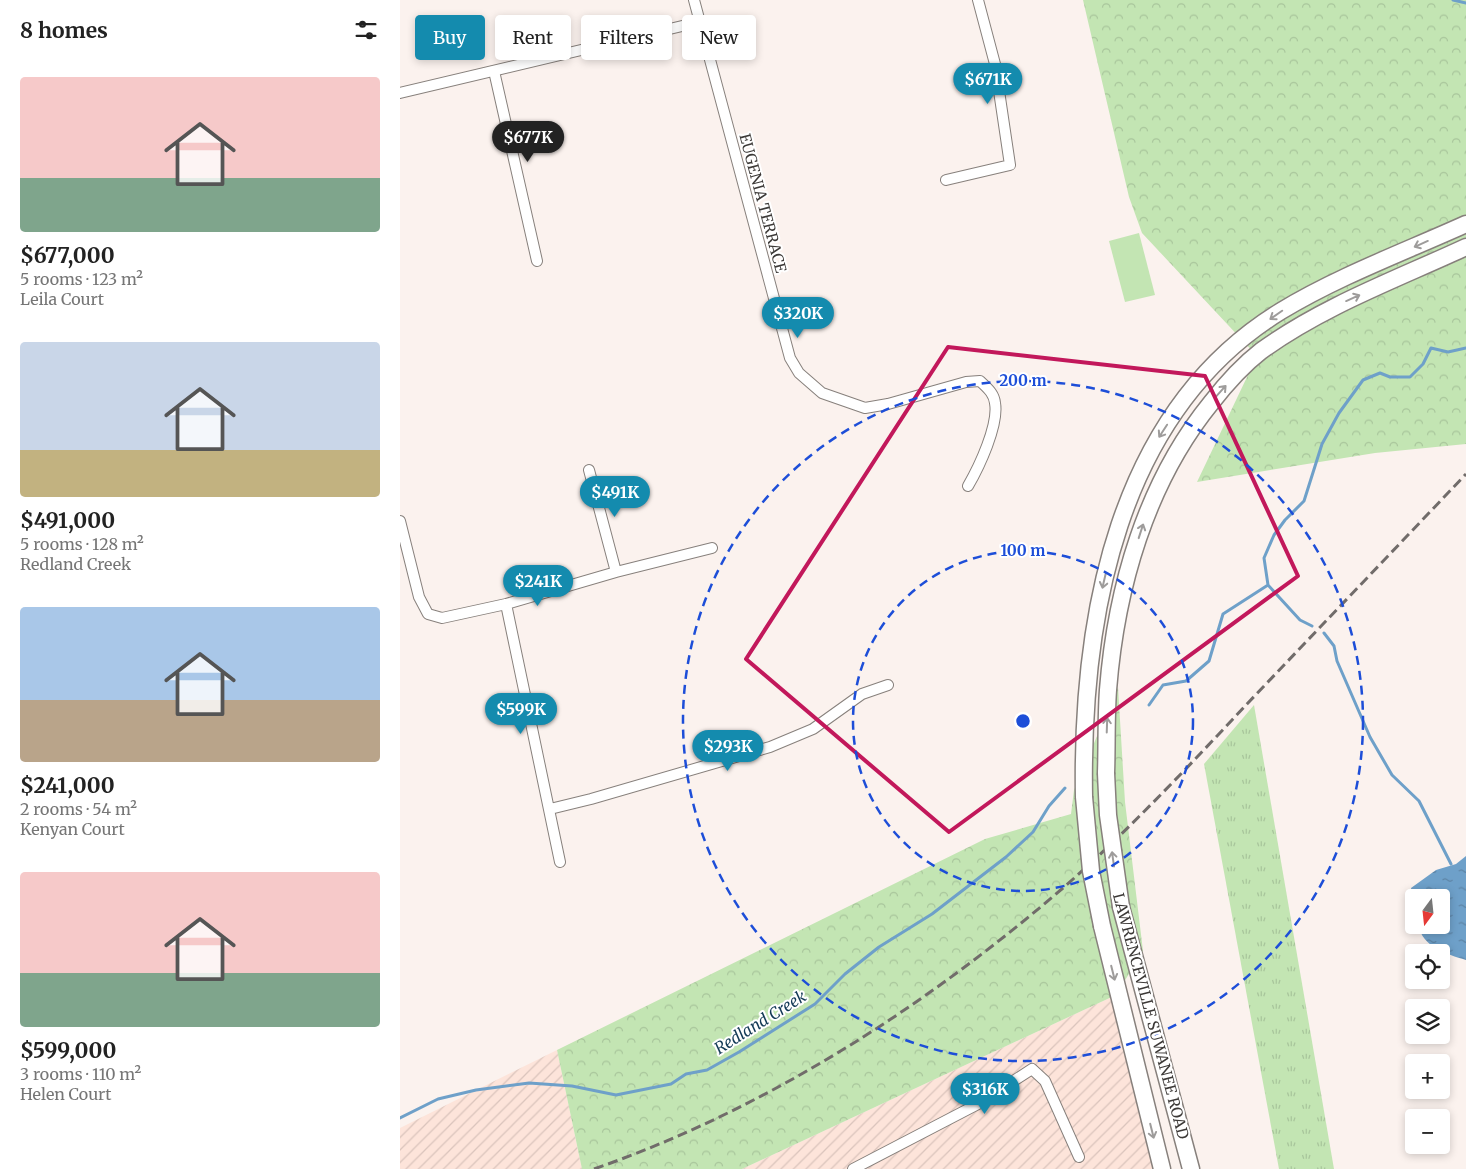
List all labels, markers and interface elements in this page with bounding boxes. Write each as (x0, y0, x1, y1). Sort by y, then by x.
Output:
chip: Buy (415, 15, 485, 60)
chip: Rent (495, 15, 571, 60)
chip: Filters (581, 15, 672, 60)
chip: New (682, 15, 756, 60)
icon: filters (352, 16, 380, 44)
text: 8 homes (20, 17, 108, 44)
pin: $671K (953, 62, 1023, 105)
text: $671K (964, 69, 1012, 89)
icon: home (155, 109, 245, 199)
pin: $677K (493, 120, 563, 163)
text: $677K (503, 127, 553, 147)
street label: EUGENIA TERRACE (735, 131, 791, 275)
one-way arrow (1414, 239, 1429, 249)
text: $677,000 (20, 242, 115, 269)
text: 5 rooms · 123 m² (20, 269, 143, 289)
text: Leila Court (20, 289, 104, 309)
one-way arrow (1345, 293, 1360, 303)
pin: $320K (763, 296, 833, 339)
text: $320K (773, 303, 823, 323)
one-way arrow (1269, 310, 1283, 320)
text: 200 m (999, 371, 1047, 390)
icon: home (155, 374, 245, 464)
one-way arrow (1216, 384, 1227, 397)
one-way arrow (1158, 423, 1168, 437)
pin: $491K (580, 476, 650, 518)
text: $491K (591, 482, 639, 502)
text: $491,000 (20, 507, 115, 534)
one-way arrow (1137, 523, 1147, 539)
text: 5 rooms · 128 m² (20, 534, 144, 554)
text: 100 m (1001, 541, 1045, 560)
text: Redland Creek (20, 554, 131, 574)
pin: $241K (503, 564, 573, 607)
text: $241K (514, 571, 562, 591)
one-way arrow (1099, 572, 1108, 588)
icon: home (155, 639, 245, 729)
pin: $599K (486, 692, 556, 735)
text: $599K (496, 699, 546, 719)
centre of rings (1014, 712, 1032, 730)
one-way arrow (1102, 717, 1112, 733)
pin: $293K (693, 730, 763, 772)
text: $293K (703, 736, 753, 756)
text: $241,000 (20, 772, 115, 799)
text: 2 rooms · 54 m² (20, 799, 137, 819)
text: Kenyan Court (20, 819, 125, 839)
one-way arrow (1108, 851, 1118, 867)
north arrow (1405, 889, 1450, 934)
map controls (1405, 889, 1450, 1154)
street label: LAWRENCEVILLE SUWANEE ROAD (1109, 891, 1193, 1141)
icon: home (155, 904, 245, 994)
button: locate (1405, 944, 1450, 989)
one-way arrow (1109, 965, 1118, 981)
water label: Redland Creek (711, 986, 810, 1058)
button: layers (1405, 999, 1450, 1044)
text: $599,000 (20, 1037, 116, 1064)
button: + (1405, 1054, 1450, 1099)
text: 3 rooms · 110 m² (20, 1064, 141, 1084)
pin: $316K (950, 1072, 1020, 1115)
text: $316K (962, 1079, 1008, 1099)
text: Helen Court (20, 1084, 112, 1104)
button: − (1405, 1109, 1450, 1154)
one-way arrow (1148, 1123, 1157, 1139)

